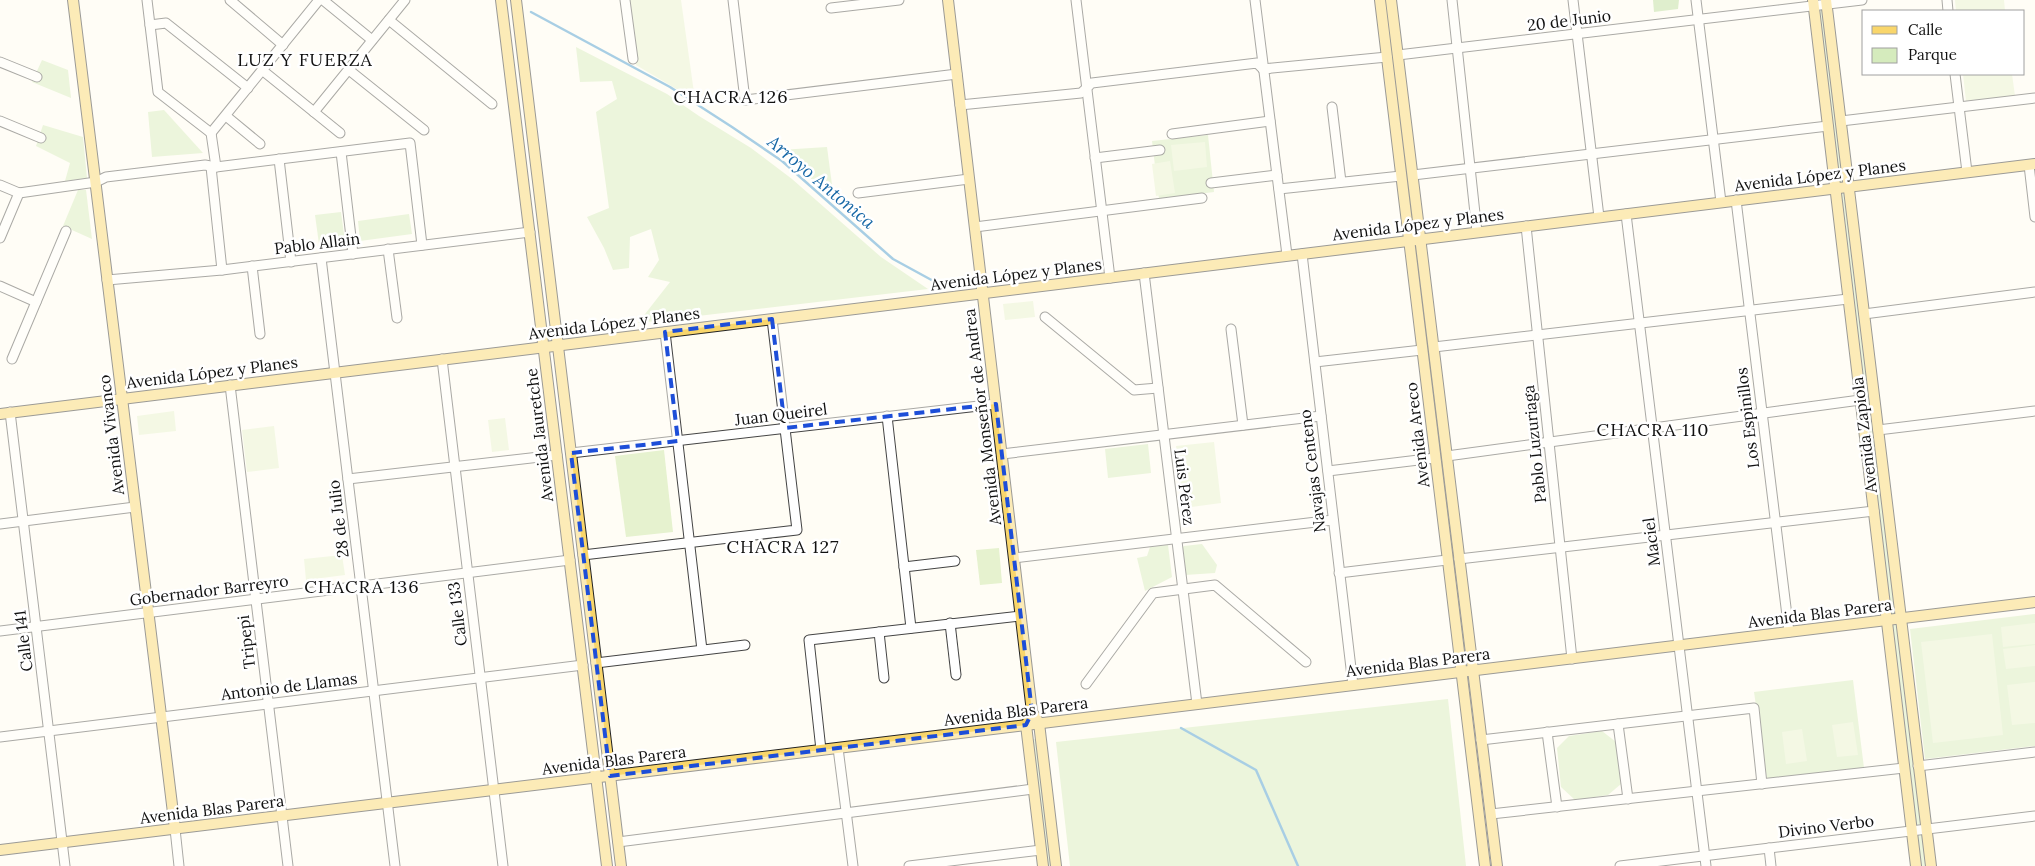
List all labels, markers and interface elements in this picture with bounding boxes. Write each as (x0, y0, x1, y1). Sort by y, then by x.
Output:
street label: 20 de Junio (1526, 5, 1612, 35)
legend (1862, 10, 2025, 75)
text: Calle (1908, 20, 1943, 39)
text: Parque (1908, 45, 1957, 64)
district label: LUZ Y FUERZA (237, 48, 373, 71)
district label: CHACRA 126 (673, 85, 789, 108)
water label: Arroyo Antonica (762, 129, 880, 233)
street label: Avenida López y Planes (1732, 155, 1907, 196)
street label: Avenida López y Planes (1330, 204, 1505, 245)
street label: Pablo Allain (273, 228, 361, 258)
street label: Avenida López y Planes (928, 254, 1103, 295)
street label: Avenida López y Planes (526, 303, 701, 344)
street label: Avenida Monseñor de Andrea (959, 308, 1005, 527)
street label: Avenida López y Planes (124, 352, 299, 393)
street label: Avenida Jauretche (521, 367, 557, 504)
street label: Los Espinillos (1731, 367, 1763, 469)
street label: Avenida Vivanco (94, 374, 128, 497)
street label: Avenida Zapiola (1847, 376, 1881, 495)
street label: Avenida Areco (1401, 381, 1433, 490)
street label: Pablo Luzuriaga (1518, 384, 1550, 504)
street label: Juan Queirel (733, 398, 828, 430)
street label: Navajas Centeno (1295, 408, 1329, 534)
district label: CHACRA 110 (1597, 418, 1709, 441)
street label: Luis Pérez (1170, 448, 1200, 526)
street label: 28 de Julio (323, 479, 353, 559)
street label: Maciel (1638, 516, 1664, 568)
district label: CHACRA 127 (726, 535, 840, 558)
street label: Gobernador Barreyro (129, 570, 289, 610)
district label: CHACRA 136 (304, 575, 420, 598)
street label: Calle 133 (443, 581, 471, 647)
street label: Avenida Blas Parera (1746, 594, 1893, 632)
street label: Calle 141 (9, 609, 37, 673)
street label: Tripepi (233, 614, 259, 670)
street label: Avenida Blas Parera (1344, 643, 1491, 681)
street label: Antonio de Llamas (219, 668, 358, 704)
street label: Avenida Blas Parera (942, 692, 1089, 730)
street label: Avenida Blas Parera (540, 741, 687, 779)
street label: Avenida Blas Parera (138, 790, 285, 828)
street label: Divino Verbo (1777, 810, 1875, 842)

